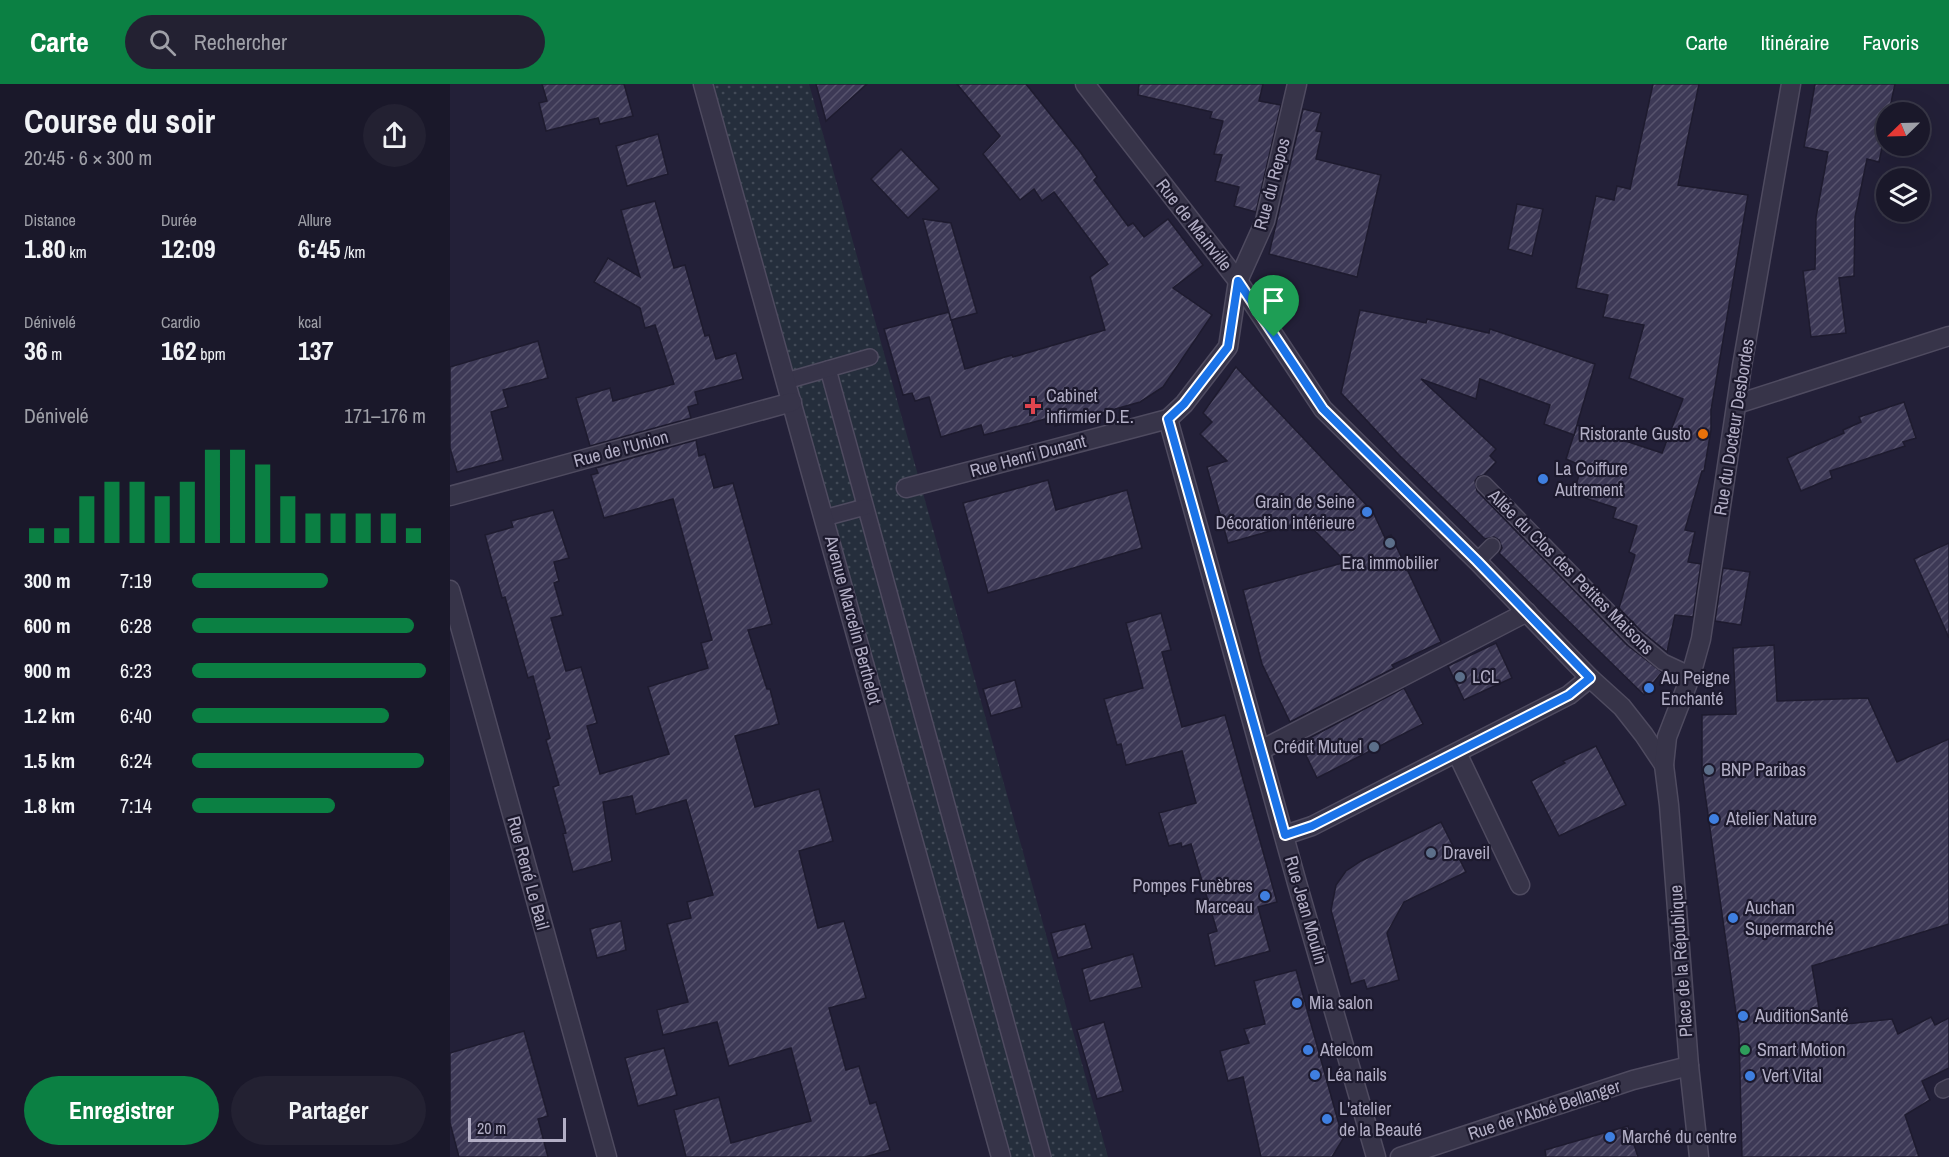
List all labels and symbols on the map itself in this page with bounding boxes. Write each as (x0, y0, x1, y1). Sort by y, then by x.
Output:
north arrow (1876, 102, 1930, 156)
street label: Rue du Repos (1247, 135, 1296, 233)
street label: Rue de Mainville (1150, 173, 1238, 276)
pin (1248, 275, 1299, 337)
street label: Rue du Docteur Desbordes (1707, 337, 1760, 517)
place label: Cabinet infirmier D.E. (1046, 383, 1134, 429)
marker: Cabinet infirmier D.E. (1024, 397, 1042, 415)
place label: Ristorante Gusto (1579, 421, 1691, 446)
street label: Rue de l'Union (571, 424, 671, 473)
marker: Ristorante Gusto (1696, 427, 1710, 441)
street label: Rue Henri Dunant (967, 428, 1089, 483)
place label: La Coiffure Autrement (1554, 456, 1628, 502)
marker: La Coiffure Autrement (1536, 472, 1550, 486)
street label: Allée du Clos des Petites Maisons (1482, 483, 1660, 660)
place label: Grain de Seine Décoration intérieure (1216, 489, 1355, 535)
marker: Grain de Seine Décoration intérieure (1360, 505, 1374, 519)
street label: Avenue Marcelin Berthelot (819, 532, 888, 707)
marker: Era immobilier (1383, 536, 1397, 550)
place label: Era immobilier (1342, 550, 1438, 575)
place label: LCL (1472, 664, 1499, 689)
place label: Au Peigne Enchanté (1660, 665, 1730, 711)
marker: LCL (1453, 670, 1467, 684)
marker: Au Peigne Enchanté (1642, 681, 1656, 695)
place label: Crédit Mutuel (1273, 734, 1362, 759)
marker: Crédit Mutuel (1367, 740, 1381, 754)
place label: BNP Paribas (1721, 757, 1806, 782)
marker: BNP Paribas (1702, 763, 1716, 777)
place label: Atelier Nature (1725, 806, 1817, 831)
marker: Atelier Nature (1707, 812, 1721, 826)
street label: Rue René Le Bail (501, 813, 556, 932)
place label: Draveil (1443, 840, 1490, 865)
marker: Draveil (1424, 846, 1438, 860)
street label: Rue Jean Moulin (1279, 853, 1334, 967)
place label: Pompes Funèbres Marceau (1132, 873, 1253, 919)
street label: Place de la République (1663, 884, 1698, 1038)
marker: Pompes Funèbres Marceau (1258, 889, 1272, 903)
place label: Auchan Supermarché (1744, 895, 1834, 941)
marker: Auchan Supermarché (1726, 911, 1740, 925)
place label: Mia salon (1309, 990, 1373, 1015)
marker: Mia salon (1290, 996, 1304, 1010)
place label: AuditionSanté (1754, 1003, 1849, 1028)
marker: AuditionSanté (1736, 1009, 1750, 1023)
place label: Atelcom (1319, 1037, 1373, 1062)
place label: Smart Motion (1757, 1037, 1846, 1062)
marker: Atelcom (1301, 1043, 1315, 1057)
marker: Smart Motion (1738, 1043, 1752, 1057)
place label: Léa nails (1327, 1062, 1387, 1087)
place label: Vert Vital (1762, 1063, 1822, 1088)
marker: Léa nails (1308, 1068, 1322, 1082)
marker: Vert Vital (1743, 1069, 1757, 1083)
street label: Rue de l'Abbé Bellanger (1465, 1073, 1623, 1146)
place label: L'atelier de la Beauté (1339, 1096, 1422, 1142)
marker: L'atelier de la Beauté (1320, 1112, 1334, 1126)
scale bar (468, 1115, 566, 1142)
place label: Marché du centre (1622, 1124, 1737, 1149)
marker: Marché du centre (1603, 1130, 1617, 1144)

